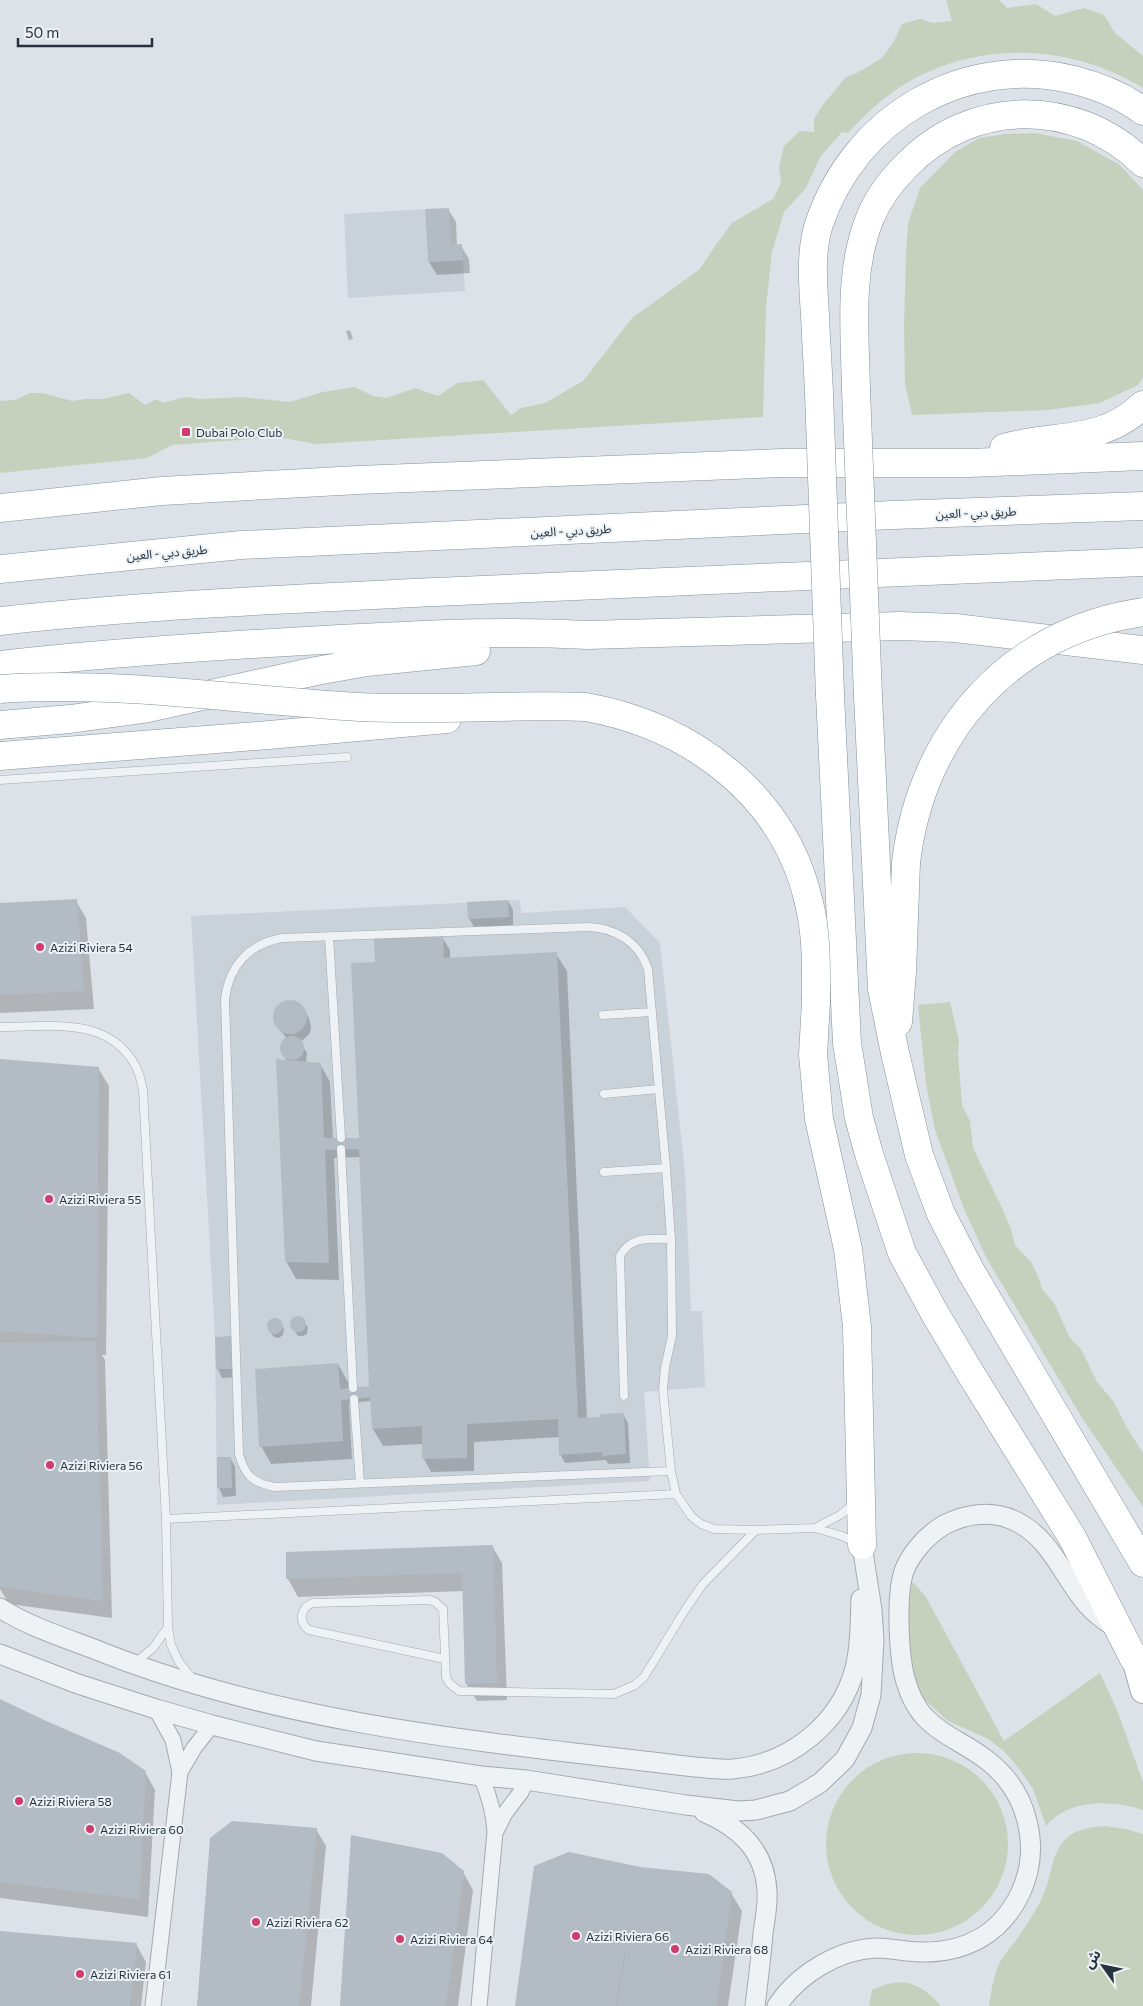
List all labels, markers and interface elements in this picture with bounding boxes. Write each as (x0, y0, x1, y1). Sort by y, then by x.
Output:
scale bar (18, 15, 151, 47)
text: 50 m (25, 23, 59, 41)
place label: Dubai Polo Club (196, 425, 282, 439)
marker: Dubai Polo Club (180, 426, 192, 438)
street label: طريق دبي - العين (935, 504, 1017, 524)
street label: طريق دبي - العين (530, 521, 612, 543)
street label: طريق دبي - العين (126, 541, 208, 566)
place label: Azizi Riviera 54 (50, 940, 133, 954)
marker: Azizi Riviera 54 (34, 941, 46, 953)
place label: Azizi Riviera 55 (59, 1192, 142, 1206)
marker: Azizi Riviera 55 (43, 1193, 55, 1205)
place label: Azizi Riviera 56 (60, 1458, 143, 1472)
marker: Azizi Riviera 56 (44, 1459, 56, 1471)
place label: Azizi Riviera 58 (29, 1794, 112, 1808)
marker: Azizi Riviera 58 (13, 1795, 25, 1807)
place label: Azizi Riviera 60 (100, 1822, 184, 1836)
marker: Azizi Riviera 60 (84, 1823, 96, 1835)
place label: Azizi Riviera 62 (266, 1915, 349, 1929)
marker: Azizi Riviera 62 (250, 1916, 262, 1928)
place label: Azizi Riviera 66 (586, 1929, 669, 1943)
marker: Azizi Riviera 66 (570, 1930, 582, 1942)
place label: Azizi Riviera 64 (410, 1932, 493, 1946)
marker: Azizi Riviera 64 (394, 1933, 406, 1945)
north arrow (1078, 1941, 1128, 1991)
place label: Azizi Riviera 68 (685, 1942, 768, 1956)
marker: Azizi Riviera 68 (669, 1943, 681, 1955)
text: ش (1079, 1946, 1104, 1971)
place label: Azizi Riviera 61 (90, 1967, 171, 1981)
marker: Azizi Riviera 61 (74, 1968, 86, 1980)

